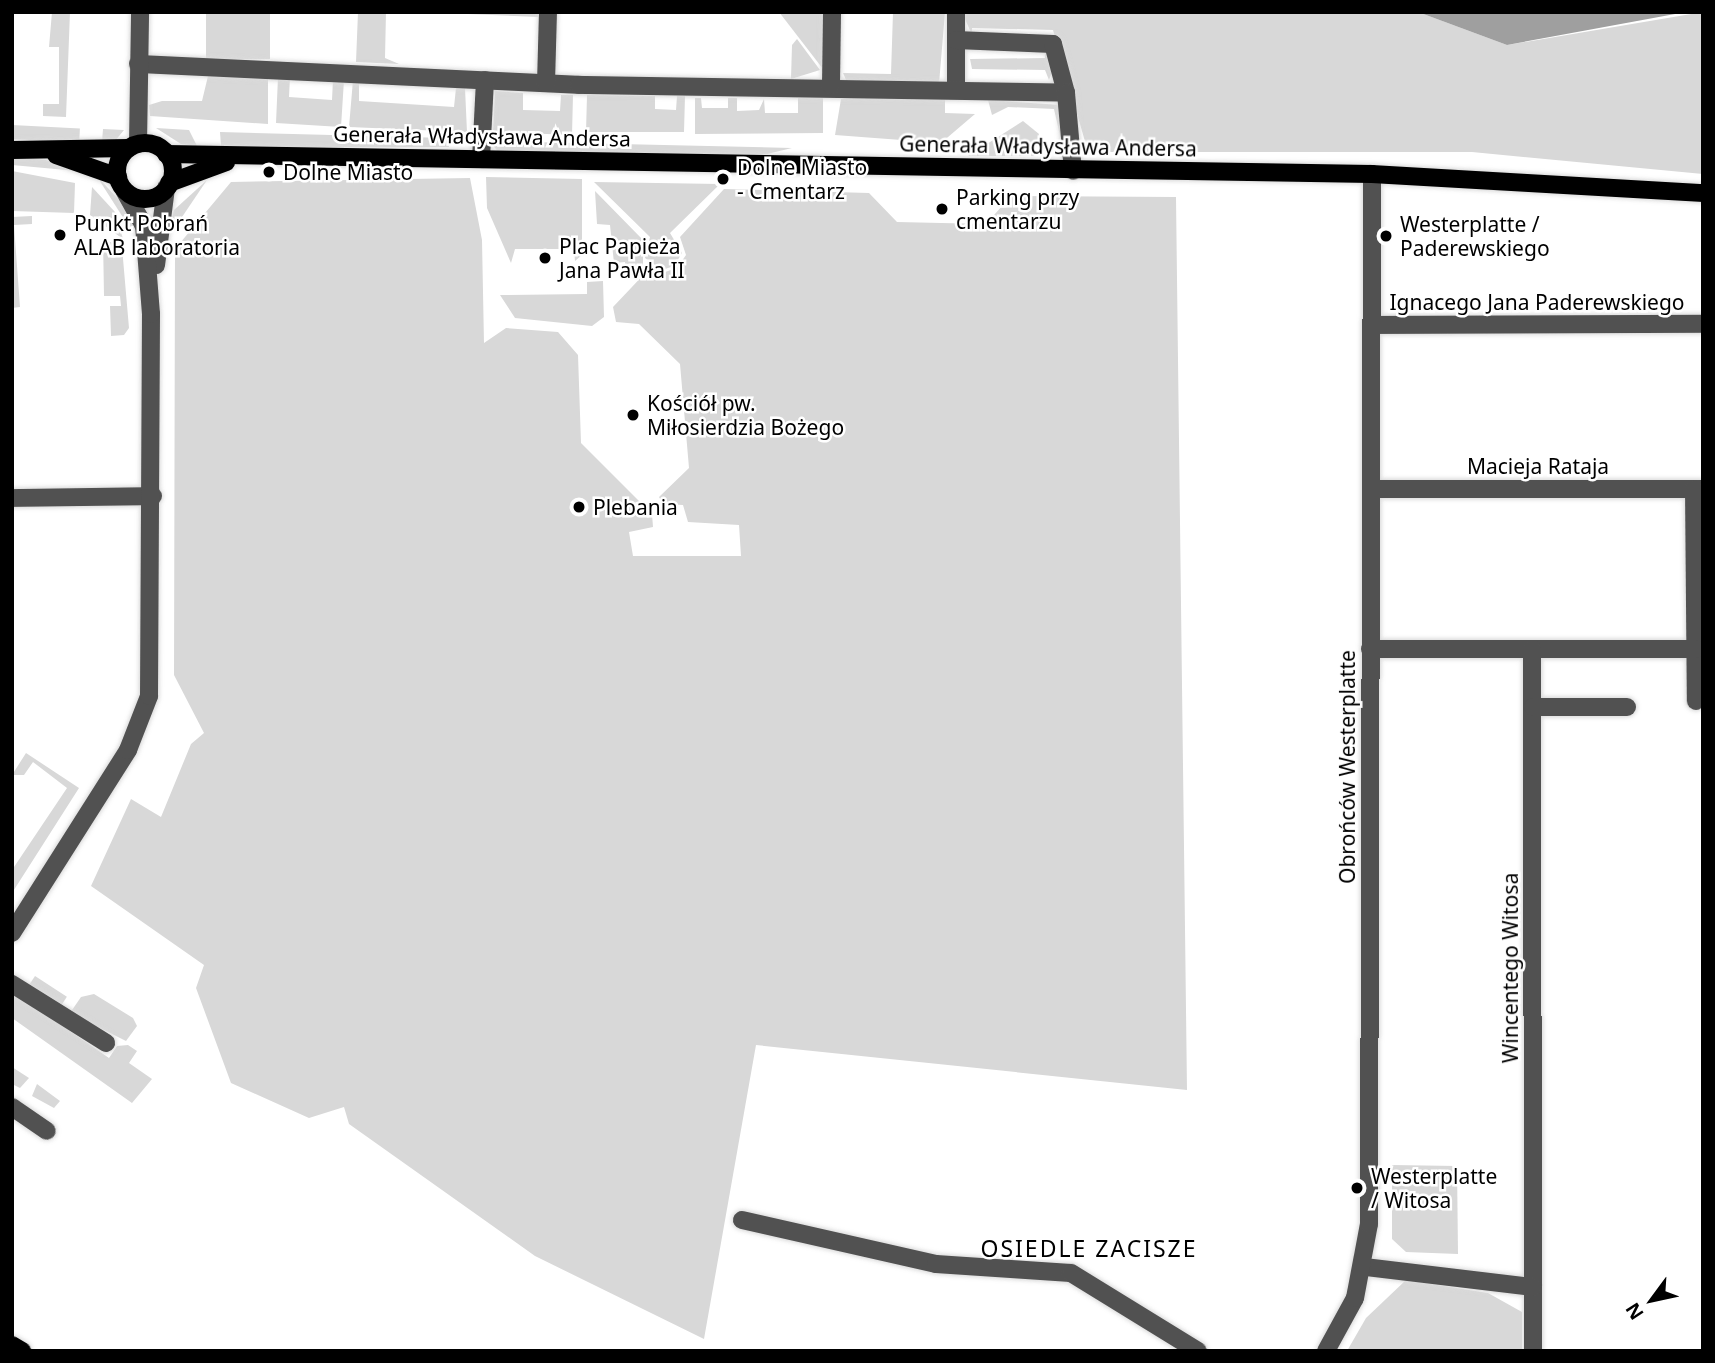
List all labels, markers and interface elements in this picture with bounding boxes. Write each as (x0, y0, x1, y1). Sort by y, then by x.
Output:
street label: Generała Władysława Andersa (333, 121, 631, 151)
street label: Generała Władysława Andersa (899, 131, 1197, 161)
place label: Dolne Miasto - Cmentarz (737, 154, 867, 204)
place label: Dolne Miasto (283, 159, 413, 185)
marker: Dolne Miasto (261, 164, 277, 180)
marker: Dolne Miasto - Cmentarz (715, 171, 731, 187)
place label: Parking przy cmentarzu (956, 184, 1079, 234)
marker: Parking przy cmentarzu (934, 201, 950, 217)
place label: Punkt Pobrań ALAB laboratoria (74, 210, 240, 260)
place label: Westerplatte / Paderewskiego (1400, 211, 1550, 261)
marker: Punkt Pobrań ALAB laboratoria (52, 227, 68, 243)
marker: Westerplatte / Paderewskiego (1378, 228, 1394, 244)
place label: Plac Papieża Jana Pawła II (559, 233, 685, 283)
marker: Plac Papieża Jana Pawła II (537, 250, 553, 266)
street label: Ignacego Jana Paderewskiego (1389, 289, 1685, 315)
place label: Kościół pw. Miłosierdzia Bożego (647, 390, 844, 440)
marker: Kościół pw. Miłosierdzia Bożego (625, 407, 641, 423)
street label: Macieja Rataja (1467, 453, 1609, 479)
place label: Plebania (593, 494, 678, 520)
marker: Plebania (571, 499, 587, 515)
street label: Obrońców Westerplatte (1334, 650, 1360, 884)
street label: Wincentego Witosa (1497, 873, 1523, 1063)
place label: Westerplatte / Witosa (1371, 1163, 1497, 1213)
marker: Westerplatte / Witosa (1349, 1180, 1365, 1196)
district label: OSIEDLE ZACISZE (982, 1234, 1196, 1262)
north arrow (1617, 1265, 1687, 1335)
text: N (1619, 1298, 1650, 1325)

